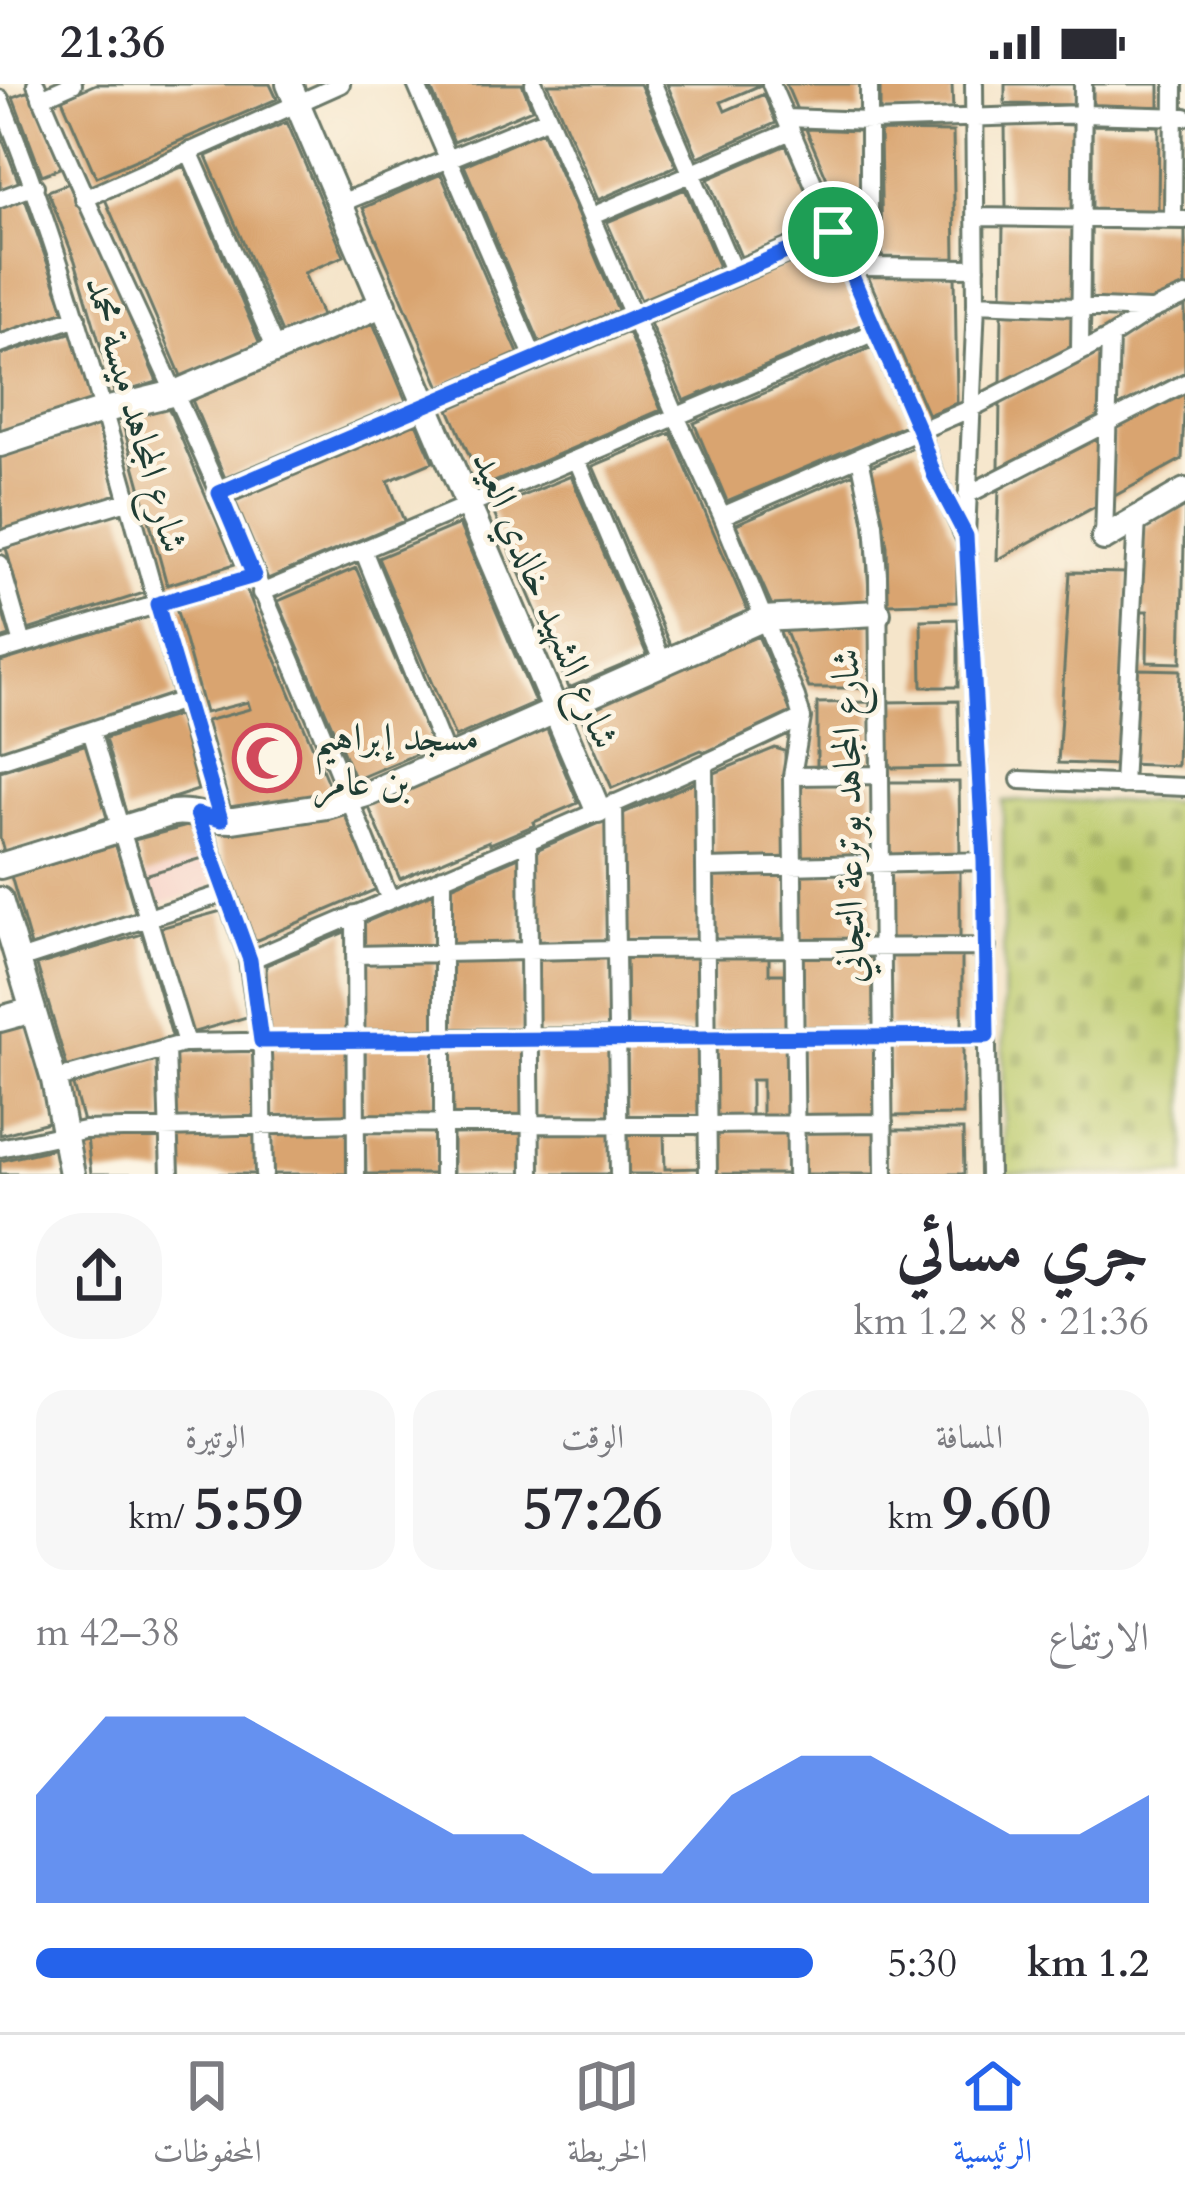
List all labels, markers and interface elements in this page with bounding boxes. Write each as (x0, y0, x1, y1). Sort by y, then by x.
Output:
text: 21:36 (60, 12, 165, 73)
pin (782, 181, 884, 283)
icon: arrive (800, 199, 866, 265)
street label: شارع المجاهد ميسة محمد (67, 270, 201, 560)
street label: شارع الشهيد خالدي العيد (454, 442, 632, 759)
street label: شارع المجاهد بوترعة التجاني (819, 648, 883, 984)
place label: مسجد إبراهيم بن عامر (314, 711, 479, 809)
mosque icon: مسجد إبراهيم بن عامر (232, 723, 302, 793)
text: جري مسائي (896, 1205, 1149, 1294)
button: share (36, 1213, 162, 1339)
text: 21:36 · 8 × 1.2 km (853, 1295, 1149, 1348)
text: الوتيرة (185, 1415, 246, 1460)
text: الوقت (561, 1415, 624, 1460)
text: المسافة (936, 1415, 1003, 1460)
text: 5:59 (193, 1469, 303, 1550)
text: 57:26 (522, 1469, 663, 1550)
text: 9.60 (942, 1469, 1052, 1550)
text: /km (128, 1495, 193, 1540)
text: km (887, 1495, 942, 1540)
text: 38–42 m (36, 1606, 181, 1659)
text: الارتفاع (1048, 1611, 1149, 1664)
text: 5:30 (887, 1937, 957, 1990)
text: 1.2 km (1027, 1937, 1149, 1990)
tab: المحفوظات (153, 2053, 262, 2183)
tab: الخريطة (567, 2053, 647, 2183)
tab: الرئيسية (953, 2053, 1032, 2183)

